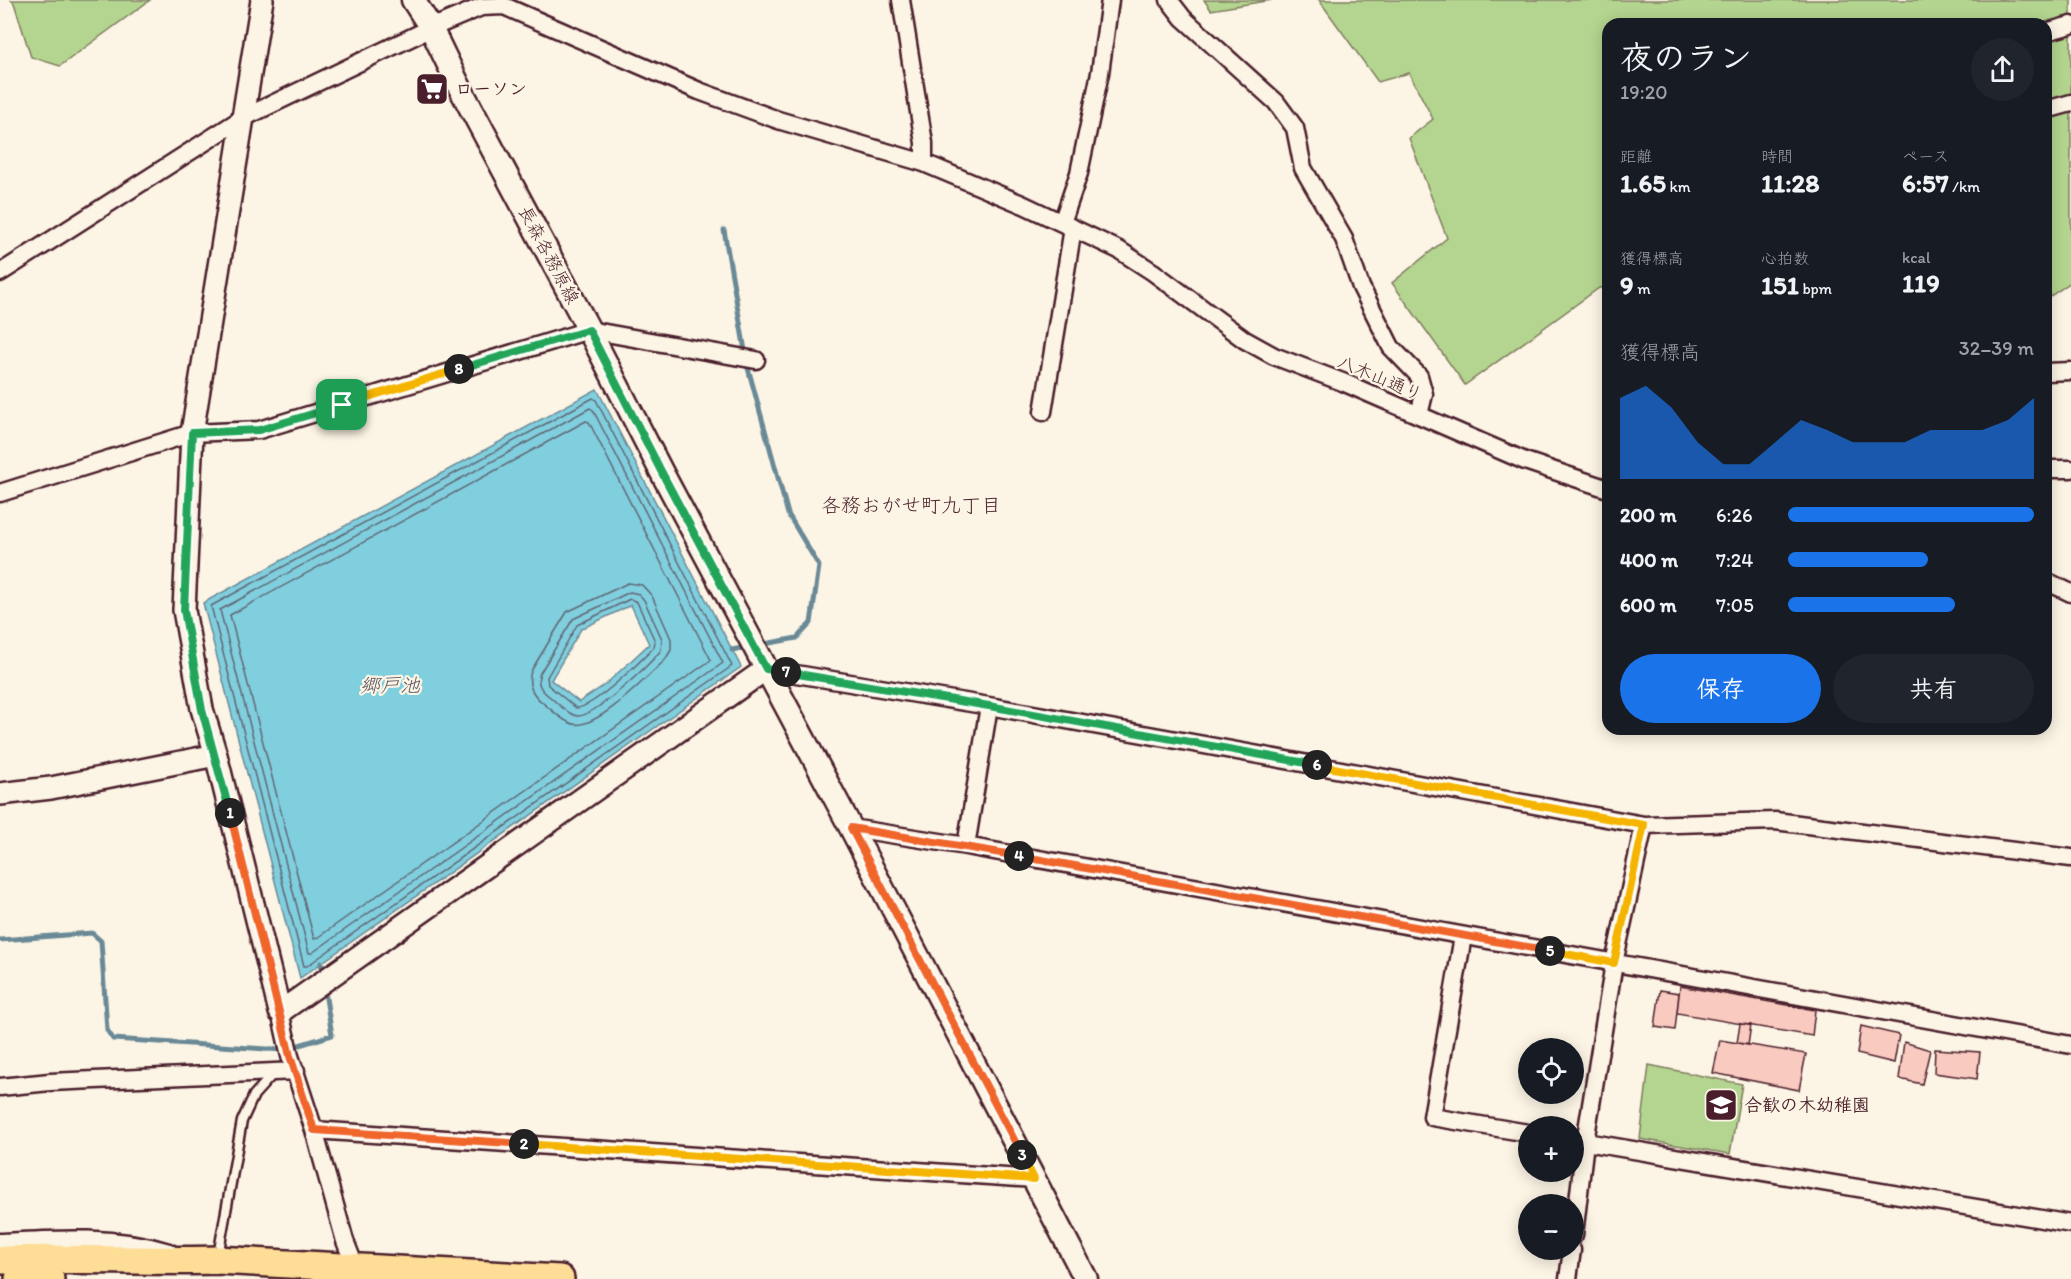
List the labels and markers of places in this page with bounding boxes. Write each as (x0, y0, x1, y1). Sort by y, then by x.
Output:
supermarket icon: ローソン (414, 71, 450, 107)
place label: ローソン (455, 78, 527, 100)
pin: 8 (444, 354, 474, 384)
pin (316, 379, 367, 430)
pin: 7 (771, 657, 801, 687)
pin: 6 (1302, 750, 1332, 780)
pin: 1 (215, 798, 245, 828)
pin: 4 (1004, 841, 1034, 871)
pin: 5 (1535, 936, 1565, 966)
school or university icon: 合歓の木幼稚園 (1703, 1087, 1739, 1123)
place label: 合歓の木幼稚園 (1744, 1094, 1870, 1116)
pin: 2 (509, 1129, 539, 1159)
pin: 3 (1007, 1140, 1037, 1170)

